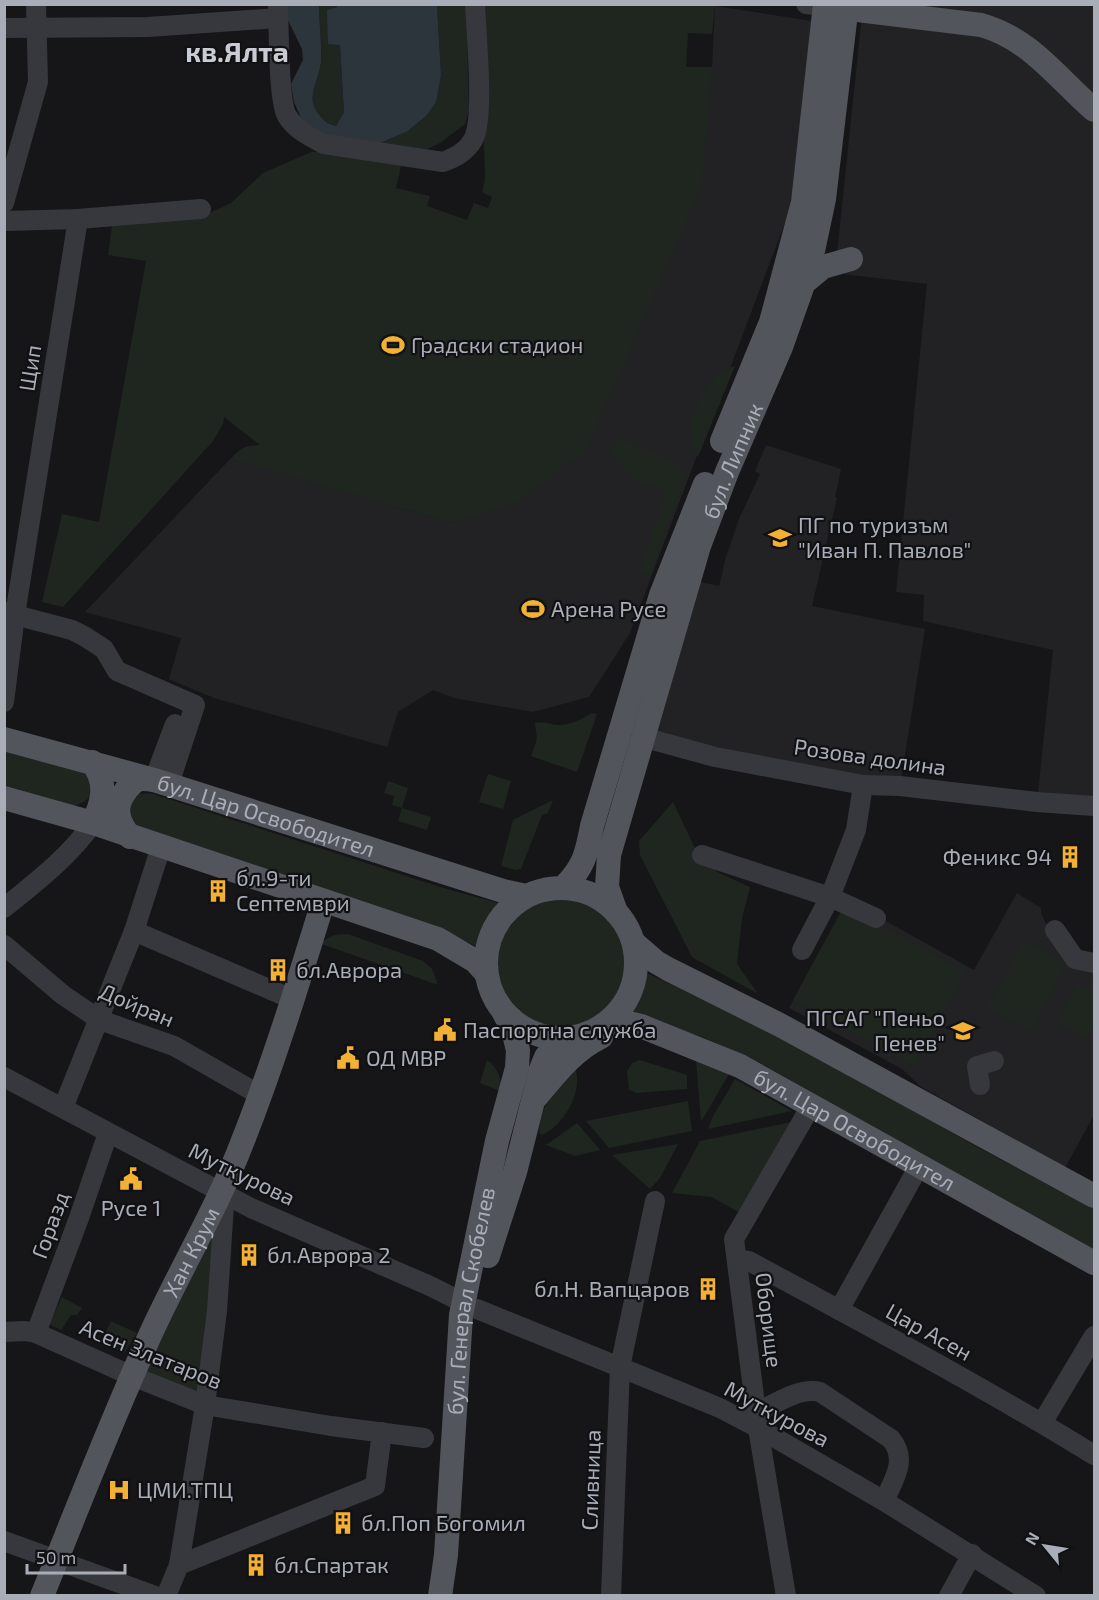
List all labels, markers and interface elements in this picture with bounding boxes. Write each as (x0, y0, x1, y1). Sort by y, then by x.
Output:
district label: кв.Ялта (185, 34, 289, 68)
place label: Градски стадион (411, 331, 583, 357)
sports icon: Градски стадион (380, 332, 406, 358)
street label: Щип (13, 343, 45, 393)
street label: бул. Липник (696, 398, 767, 522)
place label: ПГ по туризъм "Иван П. Павлов" (798, 511, 971, 562)
school or university icon: ПГ по туризъм "Иван П. Павлов" (767, 525, 793, 551)
place label: Арена Русе (551, 595, 666, 622)
sports icon: Арена Русе (520, 596, 546, 622)
street label: Розова долина (792, 732, 948, 780)
street label: бул. Цар Освободител (154, 768, 378, 861)
place label: Феникс 94 (943, 843, 1052, 869)
building icon: Феникс 94 (1057, 844, 1083, 870)
place label: бл.9-ти Септември (236, 864, 350, 915)
building icon: бл.9-ти Септември (205, 878, 231, 904)
place label: бл.Аврора (296, 956, 402, 982)
building icon: бл.Аврора (265, 957, 291, 983)
street label: Дойран (96, 977, 179, 1031)
place label: ПГСАГ "Пеньо Пенев" (806, 1004, 945, 1055)
place label: Паспортна служба (463, 1016, 656, 1043)
public building icon: Паспортна служба (432, 1017, 458, 1043)
school or university icon: ПГСАГ "Пеньо Пенев" (950, 1018, 976, 1044)
place label: ОД МВР (366, 1044, 446, 1070)
public building icon: ОД МВР (335, 1045, 361, 1071)
street label: бул. Цар Освободител (749, 1062, 960, 1195)
street label: Муткурова (185, 1136, 300, 1211)
public building icon: Русе 1 (118, 1166, 144, 1192)
street label: бул. Генерал Скобелев (441, 1185, 499, 1416)
street label: Горазд (25, 1188, 73, 1262)
place label: Русе 1 (101, 1194, 161, 1221)
street label: Хан Крум (157, 1202, 224, 1301)
place label: бл.Аврора 2 (267, 1241, 391, 1267)
building icon: бл.Аврора 2 (236, 1242, 262, 1268)
street label: Оборище (751, 1271, 789, 1369)
place label: бл.Н. Вапцаров (534, 1275, 690, 1301)
building icon: бл.Н. Вапцаров (695, 1276, 721, 1302)
street label: Цар Асен (882, 1297, 977, 1365)
street label: Асен Златаров (77, 1313, 226, 1393)
street label: Муткурова (720, 1375, 834, 1452)
street label: Сливница (575, 1429, 605, 1531)
place label: ЦМИ.ТПЦ (137, 1476, 233, 1502)
hospital icon: ЦМИ.ТПЦ (106, 1477, 132, 1503)
place label: бл.Поп Богомил (361, 1509, 526, 1535)
building icon: бл.Поп Богомил (330, 1510, 356, 1536)
north arrow (1015, 1516, 1075, 1576)
text: N (1020, 1528, 1043, 1548)
scale bar (27, 1537, 124, 1575)
text: 50 m (36, 1546, 76, 1568)
place label: бл.Спартак (274, 1551, 389, 1577)
building icon: бл.Спартак (243, 1552, 269, 1578)

